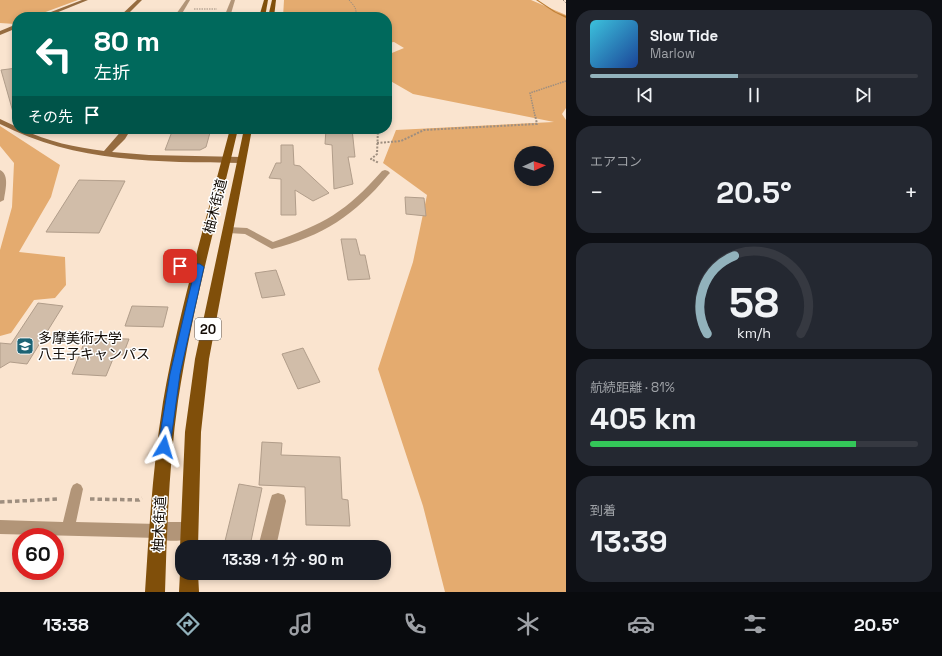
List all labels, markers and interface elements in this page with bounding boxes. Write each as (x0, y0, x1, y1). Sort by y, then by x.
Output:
text: 80 m (94, 23, 160, 59)
text: Slow Tide (650, 26, 718, 45)
icon: left (28, 28, 80, 80)
text: Marlow (650, 45, 695, 62)
text: 左折 (94, 61, 130, 84)
icon: previous (634, 84, 656, 106)
icon: pause (743, 84, 765, 106)
icon: next (852, 84, 874, 106)
icon: arrive (81, 104, 103, 126)
text: その先 (28, 107, 73, 126)
north arrow (514, 146, 554, 186)
map controls (514, 146, 554, 186)
text: エアコン (590, 153, 642, 170)
text: 20.5° (716, 173, 792, 212)
street label: 柚木街道 (199, 177, 231, 235)
text: − (590, 178, 604, 206)
text: + (904, 178, 918, 206)
pin (163, 249, 197, 283)
icon: arrive (169, 255, 191, 277)
text: 58 (729, 276, 779, 329)
road number: 20 (195, 318, 221, 340)
text: km/h (737, 324, 771, 342)
place label: 多摩美術大学 八王子キャンパス (38, 329, 150, 363)
school or university icon: 多摩美術大学 八王子キャンパス (15, 336, 35, 356)
text: 航続距離 · 81% (590, 379, 675, 396)
text: 405 km (590, 399, 697, 438)
position arrow (143, 426, 185, 468)
street label: 柚木街道 (149, 496, 169, 552)
text: 到着 (590, 502, 616, 519)
text: 13:39 (590, 522, 668, 561)
speed limit sign: 60 (12, 528, 64, 580)
text: 13:39 · 1 分 · 90 m (222, 550, 344, 569)
icon: directions (174, 610, 202, 638)
icon: music (287, 610, 315, 638)
icon: phone (401, 610, 429, 638)
icon: climate (514, 610, 542, 638)
icon: car (627, 610, 655, 638)
icon: filters (741, 610, 769, 638)
text: 13:38 (43, 613, 89, 636)
text: 20.5° (854, 613, 899, 636)

